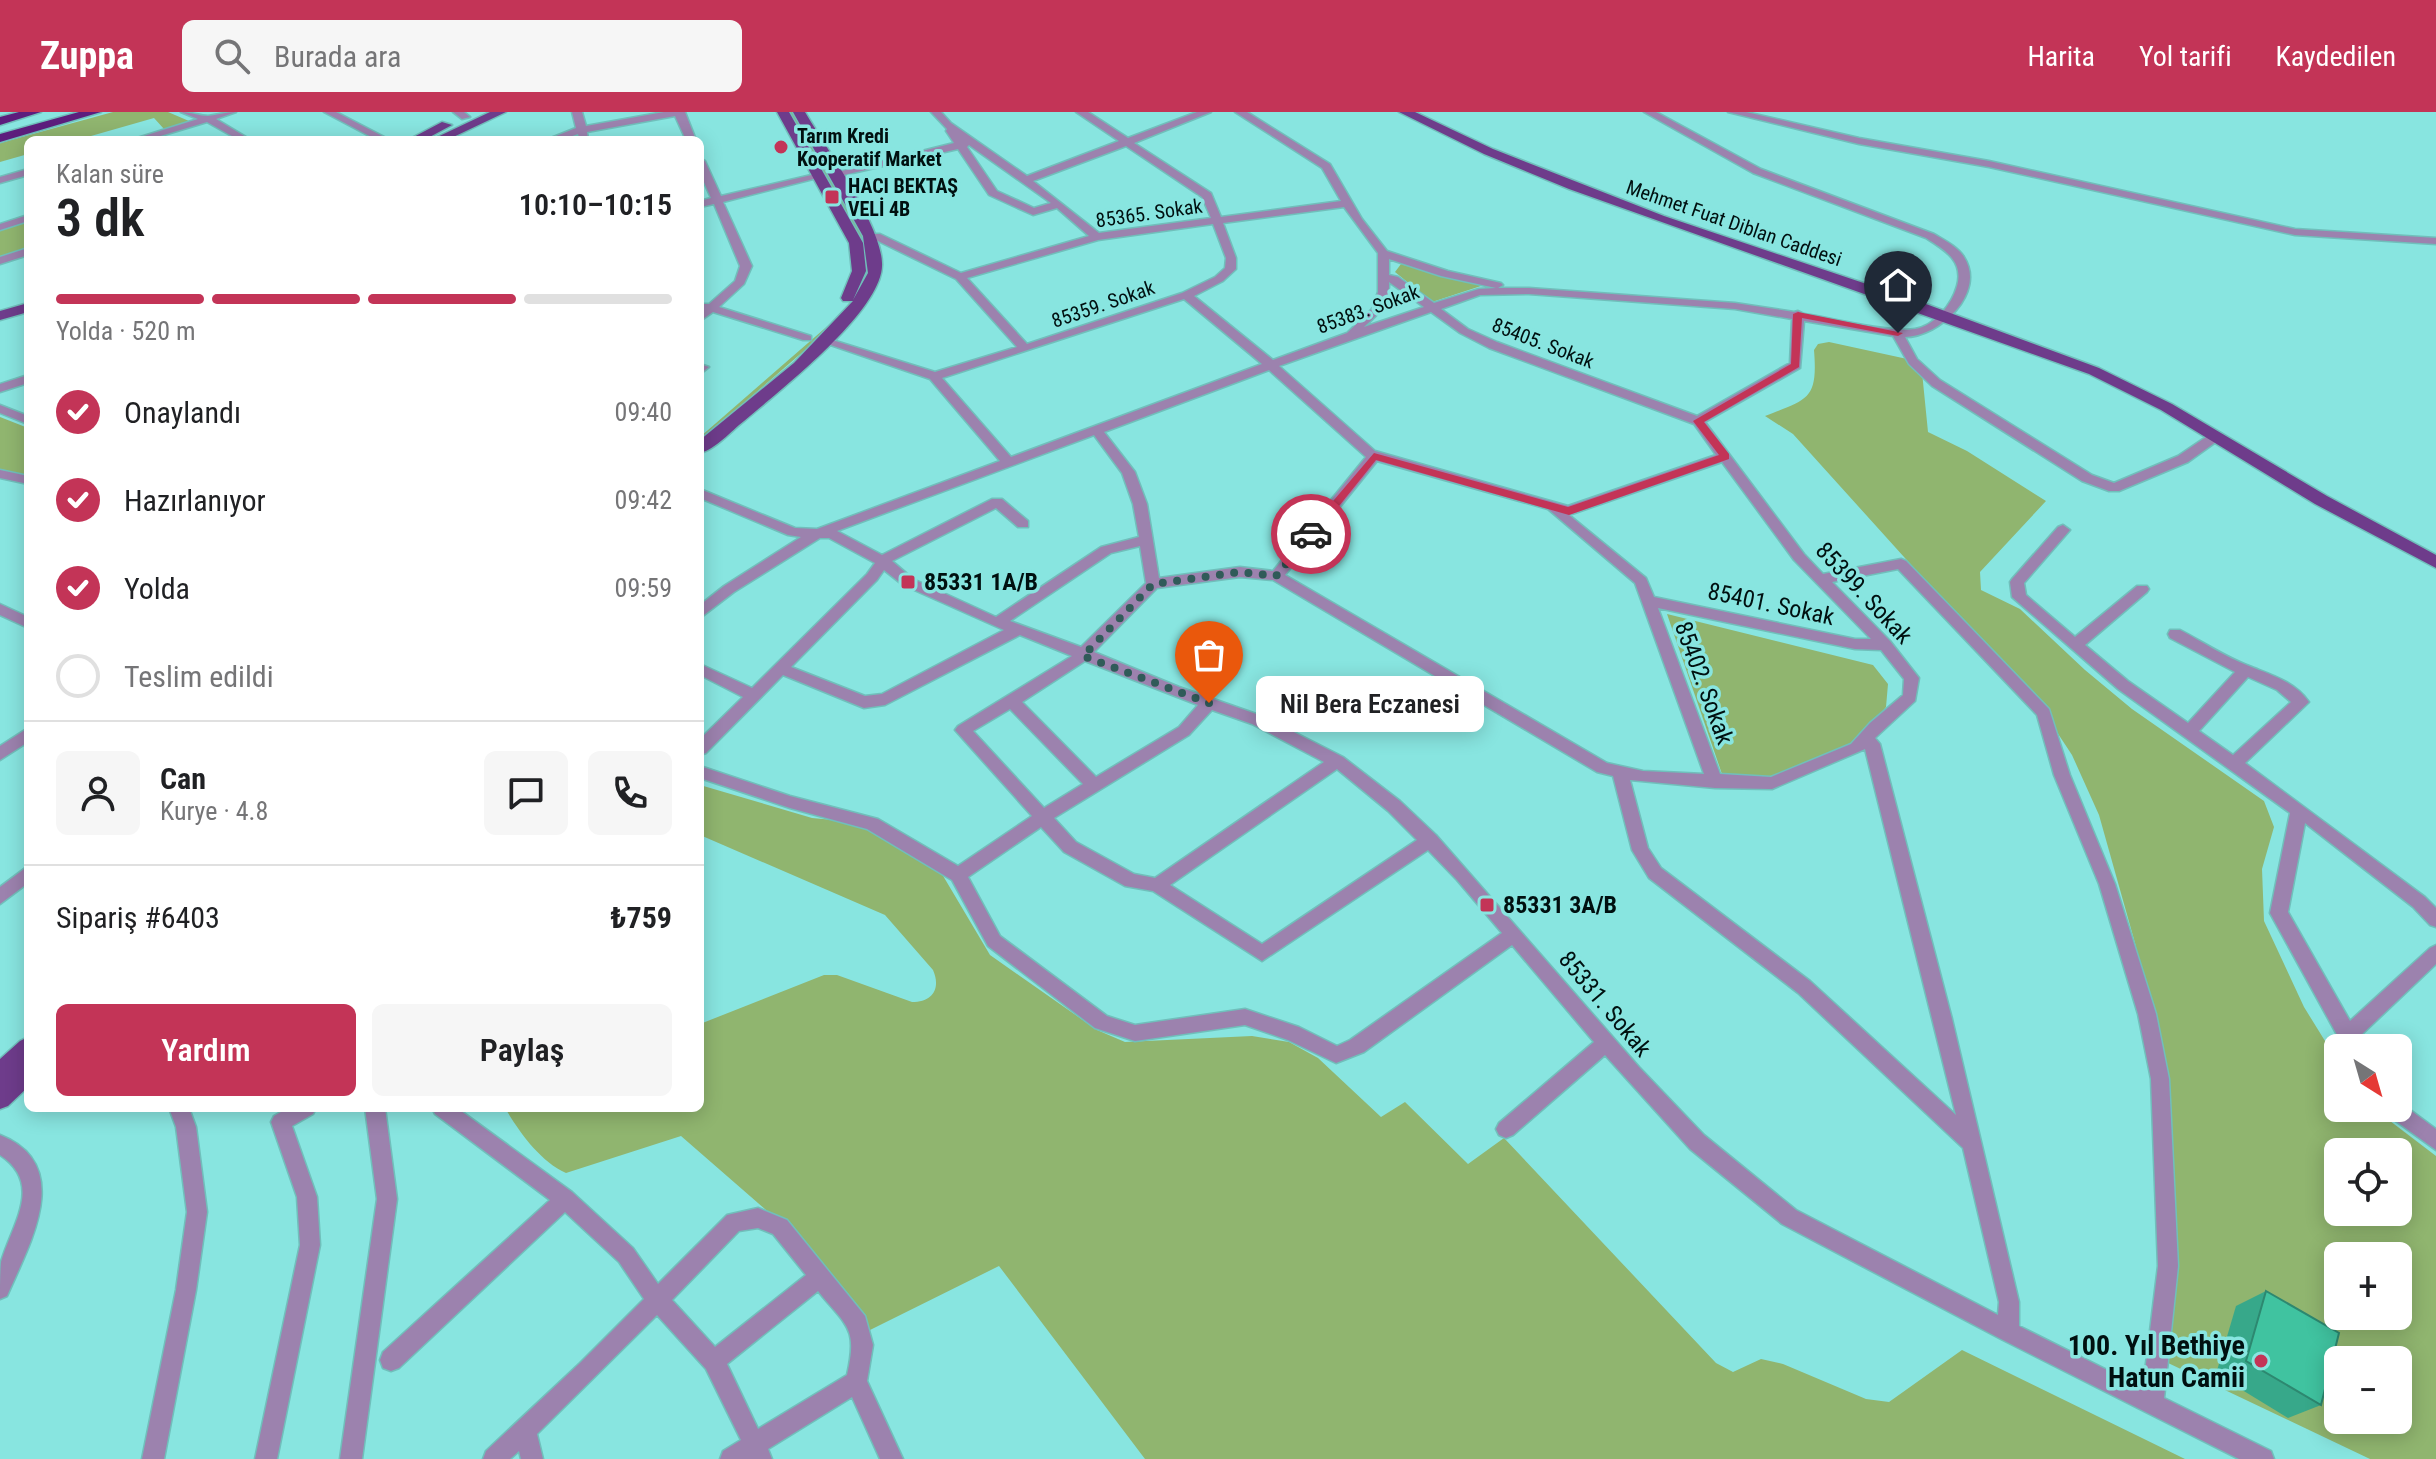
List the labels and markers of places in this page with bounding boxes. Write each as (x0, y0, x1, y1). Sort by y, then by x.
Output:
place label: Tarım Kredi Kooperatif Market (797, 124, 942, 171)
marker: Tarım Kredi Kooperatif Market (772, 138, 790, 156)
place label: HACI BEKTAŞ VELİ 4B (848, 174, 958, 221)
marker: HACI BEKTAŞ VELİ 4B (823, 188, 841, 206)
pin (1864, 251, 1932, 333)
place label: 85331 1A/B (924, 568, 1038, 596)
marker: 85331 1A/B (899, 573, 917, 591)
pin (1175, 621, 1243, 703)
callout: Nil Bera Eczanesi (1257, 675, 1485, 731)
place label: 85331 3A/B (1503, 891, 1617, 919)
marker: 85331 3A/B (1478, 896, 1496, 914)
place label: 100. Yıl Bethiye Hatun Camii (2068, 1329, 2245, 1394)
marker: 100. Yıl Bethiye Hatun Camii (2252, 1352, 2270, 1370)

